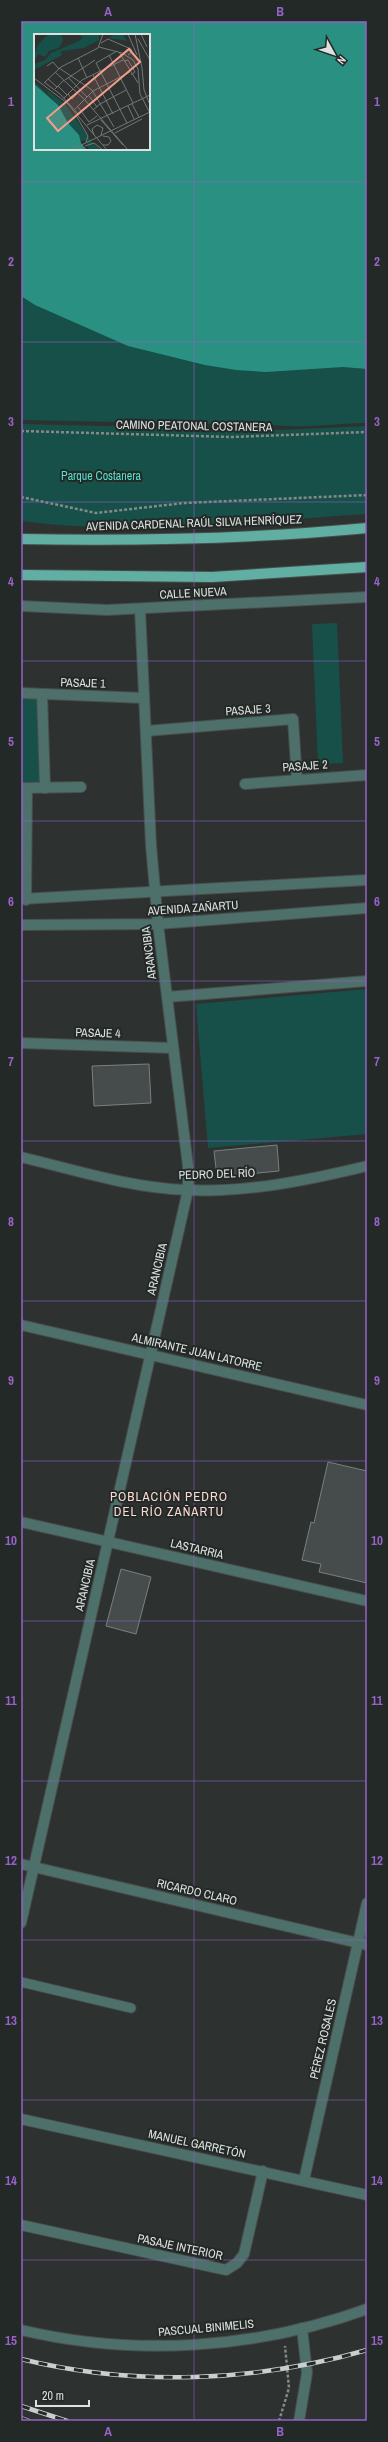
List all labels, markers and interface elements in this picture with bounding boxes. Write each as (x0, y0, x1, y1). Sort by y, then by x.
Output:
text: A (104, 3, 112, 20)
text: B (276, 3, 284, 20)
inset map (34, 34, 150, 150)
north arrow (314, 34, 354, 74)
text: N (334, 53, 349, 67)
text: 1 (8, 93, 14, 110)
text: 1 (374, 93, 380, 110)
text: 2 (8, 253, 14, 270)
text: 2 (374, 253, 380, 270)
text: 3 (8, 413, 14, 430)
text: 3 (374, 413, 380, 430)
street label: CAMINO PEATONAL COSTANERA (116, 417, 273, 435)
park label: Parque Costanera (61, 468, 141, 484)
street label: AVENIDA CARDENAL RAÚL SILVA HENRÍQUEZ (85, 511, 302, 535)
text: 4 (8, 573, 14, 590)
text: 4 (374, 573, 380, 590)
street label: CALLE NUEVA (159, 583, 227, 603)
street label: PASAJE 1 (60, 674, 106, 692)
street label: PASAJE 3 (225, 700, 271, 720)
text: 5 (8, 733, 14, 750)
text: 5 (374, 733, 380, 750)
street label: PASAJE 2 (282, 756, 328, 776)
text: 6 (8, 893, 14, 910)
text: 6 (374, 893, 380, 910)
street label: AVENIDA ZAÑARTU (146, 897, 239, 919)
street label: ARANCIBIA (138, 925, 160, 981)
street label: PASAJE 4 (75, 1024, 121, 1042)
text: 7 (8, 1053, 14, 1070)
text: 7 (374, 1053, 380, 1070)
street label: PEDRO DEL RÍO (178, 1165, 256, 1183)
text: 8 (8, 1213, 14, 1230)
text: 8 (374, 1213, 380, 1230)
street label: ARANCIBIA (143, 1241, 171, 1298)
street label: ALMIRANTE JUAN LATORRE (129, 1329, 264, 1375)
text: 9 (8, 1372, 14, 1389)
text: 9 (374, 1372, 380, 1389)
district label: POBLACIÓN PEDRO DEL RÍO ZAÑARTU (110, 1488, 228, 1520)
text: 10 (5, 1532, 17, 1549)
text: 10 (371, 1532, 383, 1549)
street label: LASTARRIA (169, 1535, 226, 1563)
street label: ARANCIBIA (71, 1557, 99, 1614)
text: 11 (5, 1692, 17, 1709)
text: 11 (371, 1692, 383, 1709)
text: 12 (5, 1852, 17, 1869)
text: 12 (371, 1852, 383, 1869)
street label: RICARDO CLARO (155, 1875, 239, 1909)
street label: PÉREZ ROSALES (306, 1997, 340, 2081)
text: 13 (5, 2012, 17, 2029)
text: 13 (371, 2012, 383, 2029)
street label: MANUEL GARRETÓN (147, 2126, 247, 2162)
text: 14 (5, 2172, 17, 2189)
text: 14 (371, 2172, 383, 2189)
street label: PASAJE INTERIOR (136, 2230, 224, 2264)
street label: PASCUAL BINIMELIS (157, 2316, 255, 2340)
text: 15 (5, 2332, 17, 2349)
text: 15 (371, 2332, 383, 2349)
scale bar (36, 2382, 89, 2408)
text: 20 m (42, 2388, 64, 2404)
text: A (104, 2423, 112, 2440)
text: B (276, 2423, 284, 2440)

